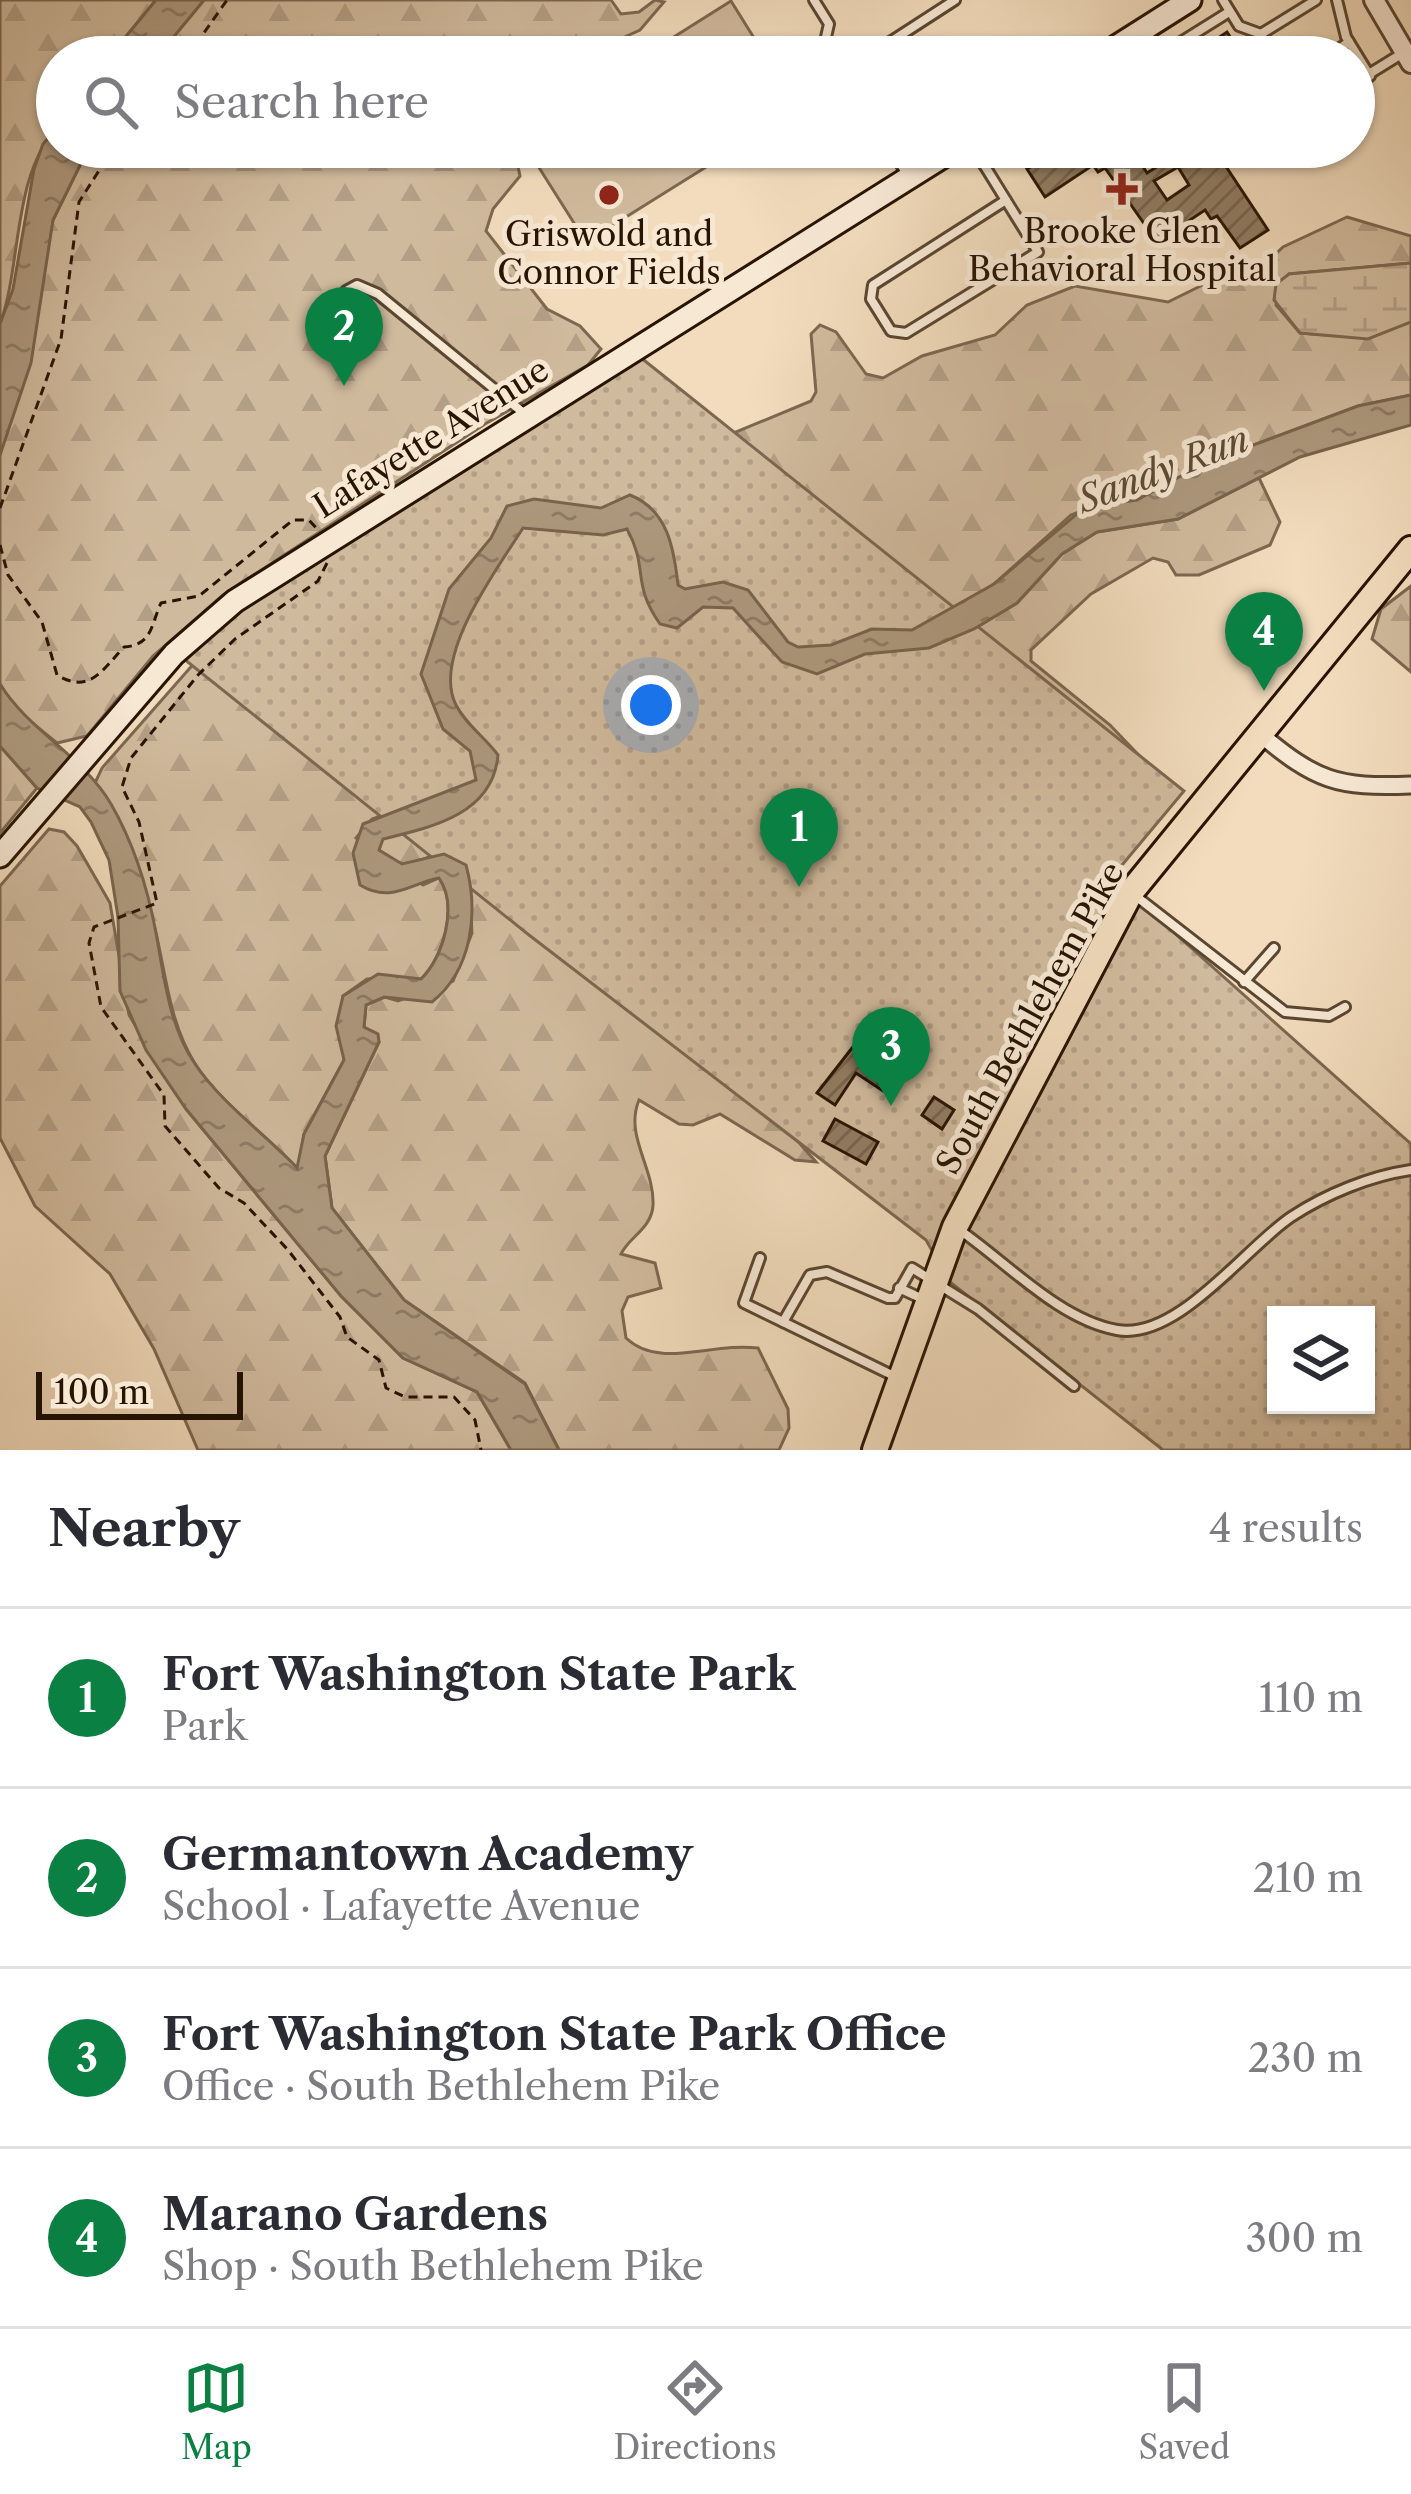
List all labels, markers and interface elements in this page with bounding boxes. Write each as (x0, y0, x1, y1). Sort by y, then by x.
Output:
search box (36, 36, 1375, 168)
icon: search (78, 69, 144, 135)
text: Search here (174, 74, 429, 130)
marker: Brooke Glen Behavioral Hospital (1106, 173, 1138, 205)
marker: Griswold and Connor Fields (596, 182, 622, 208)
place label: Brooke Glen Behavioral Hospital (968, 211, 1276, 290)
place label: Griswold and Connor Fields (497, 214, 721, 293)
pin: 2 (305, 287, 383, 386)
street label: Lafayette Avenue (306, 349, 556, 527)
water label: Sandy Run (1069, 416, 1255, 522)
pin: 4 (1225, 592, 1303, 691)
your location (621, 675, 681, 735)
pin: 1 (760, 788, 838, 887)
street label: South Bethlehem Pike (927, 855, 1133, 1181)
pin: 3 (852, 1007, 930, 1106)
map controls (1267, 1306, 1375, 1414)
button: layers (1267, 1306, 1375, 1414)
scale bar (36, 1366, 243, 1419)
text: 100 m (54, 1372, 149, 1413)
text: Nearby (48, 1497, 240, 1559)
text: 4 results (1209, 1504, 1363, 1552)
text: Fort Washington State Park (162, 1646, 795, 1702)
text: 1 (78, 1674, 96, 1722)
text: 110 m (1259, 1674, 1363, 1722)
text: Park (162, 1702, 247, 1750)
text: Germantown Academy (162, 1826, 693, 1882)
text: 2 (75, 1854, 99, 1902)
text: 210 m (1253, 1854, 1363, 1902)
text: School · Lafayette Avenue (162, 1882, 640, 1930)
text: Fort Washington State Park Office (162, 2006, 946, 2062)
text: 3 (76, 2034, 98, 2082)
text: 230 m (1248, 2034, 1363, 2082)
text: Office · South Bethlehem Pike (162, 2062, 720, 2110)
text: Marano Gardens (162, 2186, 548, 2242)
text: 4 (75, 2214, 99, 2262)
text: 300 m (1245, 2214, 1363, 2262)
text: Shop · South Bethlehem Pike (162, 2242, 704, 2290)
tab: Map (181, 2355, 252, 2468)
tab: Directions (614, 2355, 777, 2468)
tab: Saved (1138, 2355, 1230, 2468)

